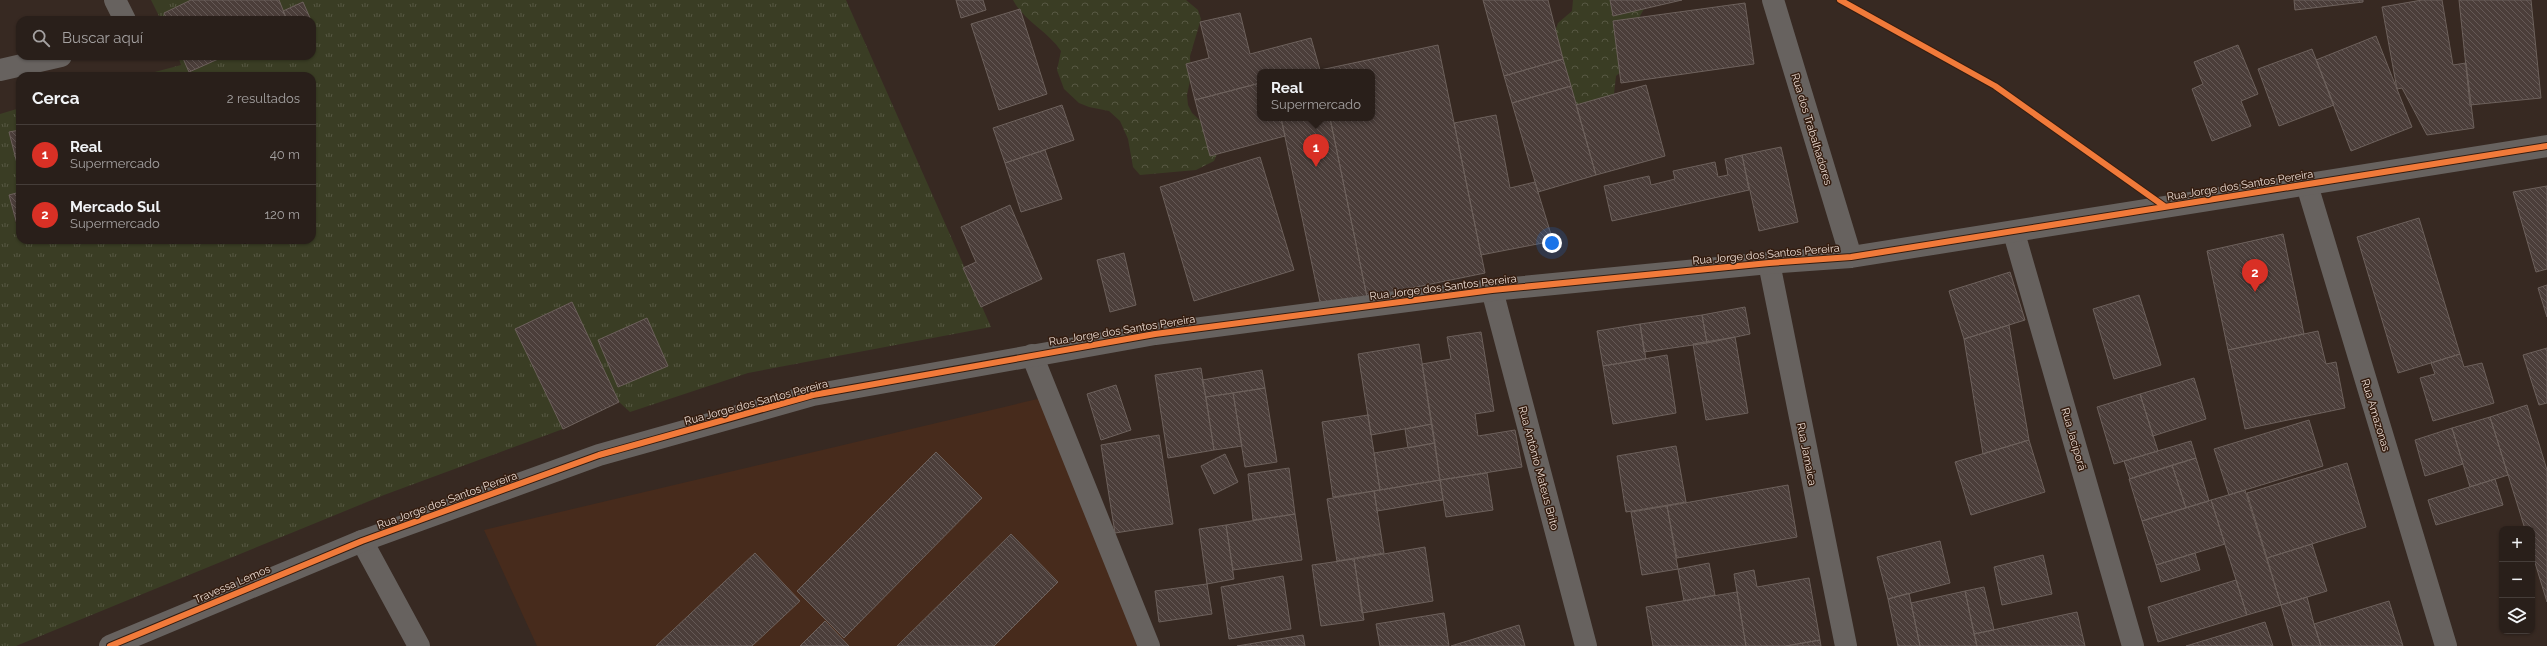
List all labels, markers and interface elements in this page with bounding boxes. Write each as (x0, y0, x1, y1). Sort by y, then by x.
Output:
search box (16, 16, 316, 60)
icon: search (30, 27, 52, 49)
text: Buscar aquí (62, 29, 143, 47)
popup (1257, 69, 1375, 121)
street label: Rua dos Trabalhadores (1788, 72, 1835, 187)
text: Real (1271, 79, 1303, 97)
text: Cerca (32, 88, 80, 108)
text: 2 resultados (227, 91, 300, 106)
text: Supermercado (1271, 97, 1361, 112)
pin: 1 (1303, 134, 1329, 167)
text: Real (70, 138, 102, 156)
text: 1 (42, 147, 48, 162)
text: 40 m (270, 147, 300, 162)
text: Supermercado (70, 156, 160, 171)
street label: Rua Jorge dos Santos Pereira (2166, 167, 2314, 203)
text: Mercado Sul (70, 198, 160, 216)
text: 2 (41, 207, 49, 222)
text: 120 m (264, 207, 300, 222)
text: Supermercado (70, 216, 160, 231)
your location (1542, 233, 1562, 253)
street label: Rua Jorge dos Santos Pereira (1692, 242, 1840, 267)
pin: 2 (2242, 259, 2268, 292)
street label: Rua Jorge dos Santos Pereira (1369, 272, 1517, 303)
street label: Rua Jorge dos Santos Pereira (1048, 312, 1196, 348)
street label: Rua Jorge dos Santos Pereira (683, 377, 829, 428)
street label: Rua Amazonas (2358, 377, 2393, 453)
street label: Rua Antônio Mateus Brito (1516, 405, 1561, 532)
street label: Rua Jaciporã (2058, 406, 2089, 472)
street label: Rua Jamaica (1794, 422, 1819, 487)
street label: Rua Jorge dos Santos Pereira (375, 469, 519, 532)
map controls (2499, 526, 2535, 634)
button: + (2499, 526, 2535, 562)
button: − (2499, 562, 2535, 598)
street label: Travessa Lemos (192, 563, 272, 606)
button: layers (2499, 598, 2535, 634)

